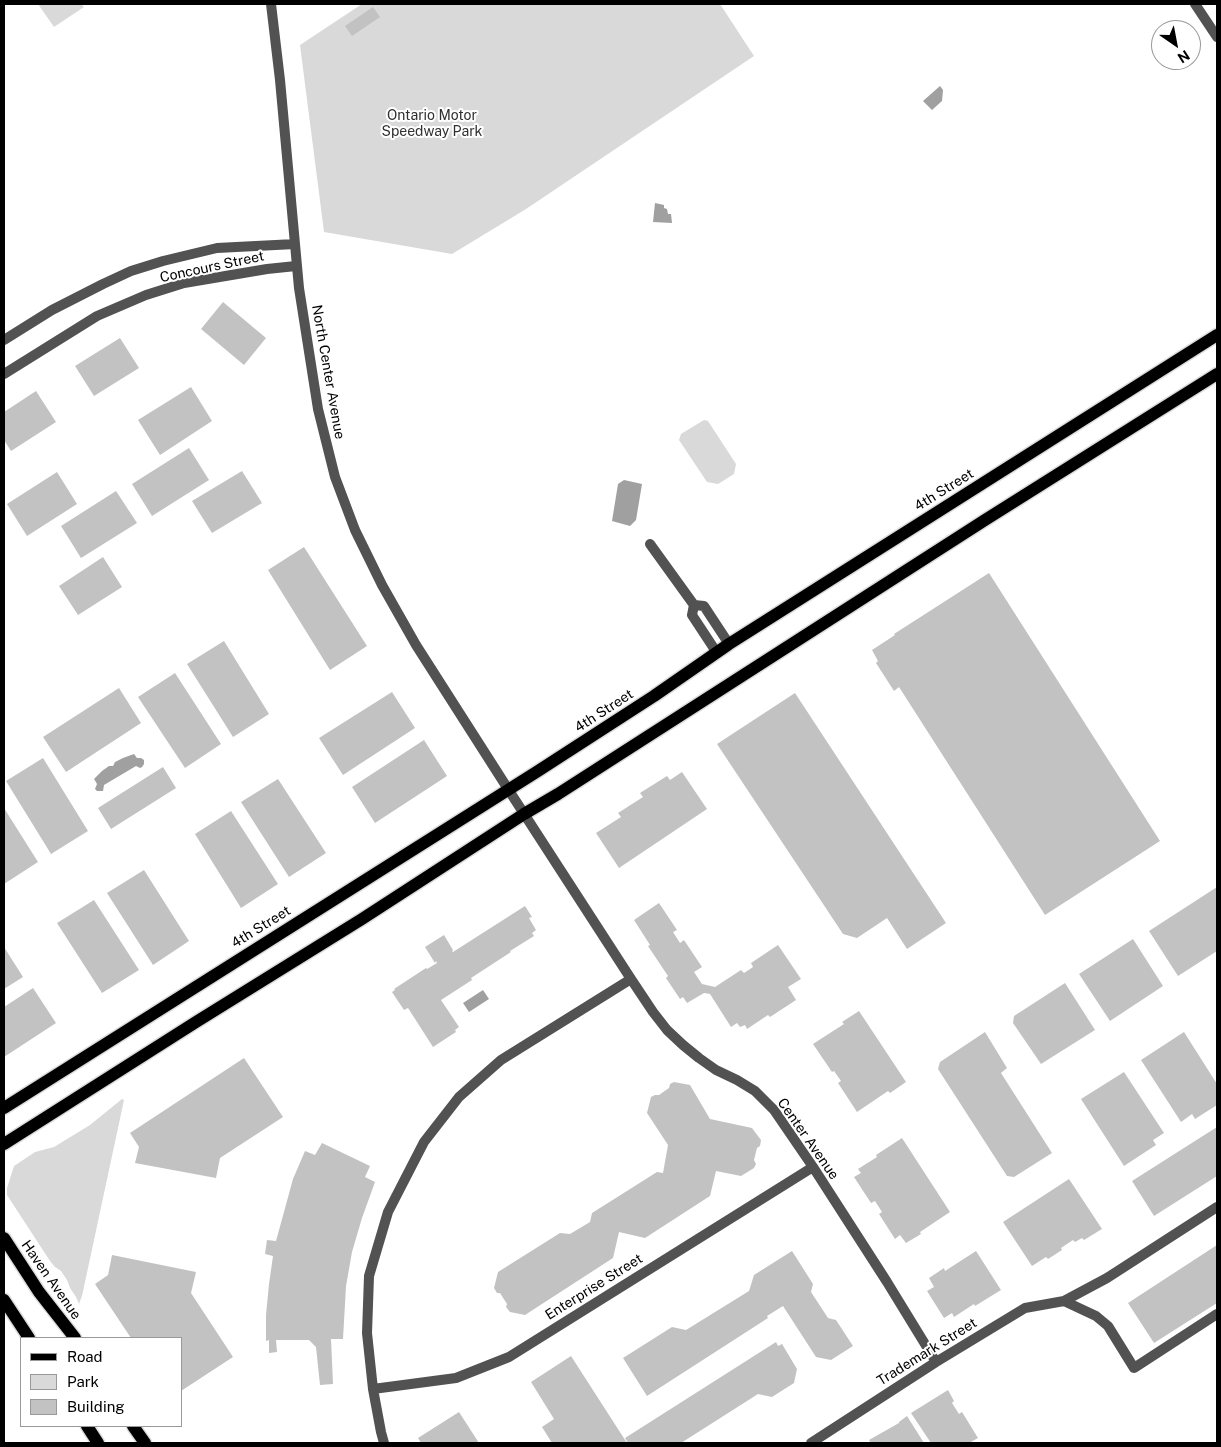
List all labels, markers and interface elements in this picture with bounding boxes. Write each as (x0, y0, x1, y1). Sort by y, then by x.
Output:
north arrow (1151, 20, 1201, 70)
text: N (1175, 47, 1193, 66)
park label: Ontario Motor Speedway Park (382, 108, 482, 140)
street label: Concours Street (158, 248, 266, 286)
street label: North Center Avenue (308, 304, 348, 440)
street label: 4th Street (911, 465, 977, 515)
street label: 4th Street (571, 686, 637, 736)
street label: 4th Street (228, 902, 294, 952)
street label: Center Avenue (774, 1095, 842, 1183)
street label: Haven Avenue (18, 1237, 84, 1323)
street label: Enterprise Street (542, 1250, 646, 1324)
street label: Trademark Street (874, 1315, 980, 1389)
legend (20, 1337, 182, 1427)
text: Road (67, 1348, 103, 1365)
text: Park (67, 1373, 99, 1390)
text: Building (67, 1398, 125, 1415)

